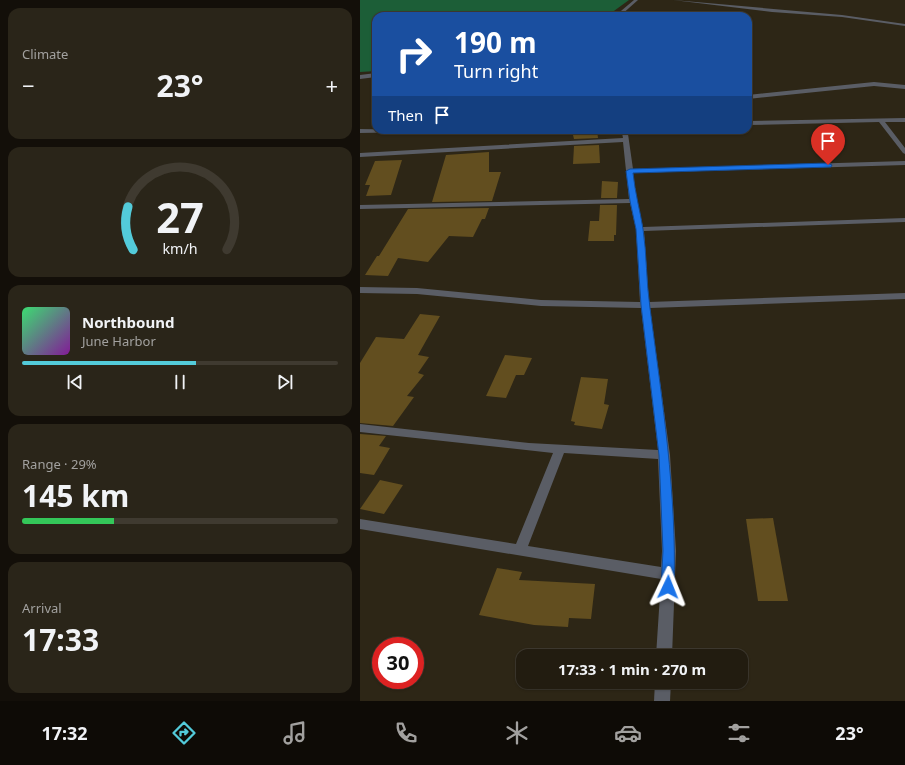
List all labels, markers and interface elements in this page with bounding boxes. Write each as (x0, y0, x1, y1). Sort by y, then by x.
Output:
text: 190 m (454, 23, 537, 61)
icon: right (388, 28, 440, 80)
text: Climate (22, 45, 68, 63)
text: Turn right (454, 59, 538, 83)
text: 23° (156, 65, 204, 106)
text: − (22, 70, 35, 100)
text: + (325, 70, 338, 100)
icon: arrive (431, 104, 453, 126)
text: Then (388, 105, 423, 125)
pin (811, 124, 845, 165)
icon: arrive (817, 130, 839, 152)
text: 27 (156, 189, 204, 245)
text: km/h (162, 238, 198, 257)
text: Northbound (82, 312, 174, 332)
text: June Harbor (82, 332, 156, 350)
icon: previous (64, 371, 86, 393)
icon: pause (169, 371, 191, 393)
icon: next (274, 371, 296, 393)
text: Range · 29% (22, 455, 97, 473)
text: 145 km (22, 475, 129, 516)
position arrow (647, 566, 689, 608)
text: Arrival (22, 599, 62, 617)
text: 17:33 (22, 619, 99, 660)
speed limit sign: 30 (372, 637, 424, 689)
text: 17:33 · 1 min · 270 m (558, 659, 706, 679)
icon: directions (170, 719, 198, 747)
icon: music (281, 719, 309, 747)
icon: phone (392, 719, 420, 747)
icon: climate (503, 719, 531, 747)
icon: car (614, 719, 642, 747)
icon: filters (725, 719, 753, 747)
text: 17:32 (41, 721, 88, 745)
text: 23° (835, 721, 864, 745)

